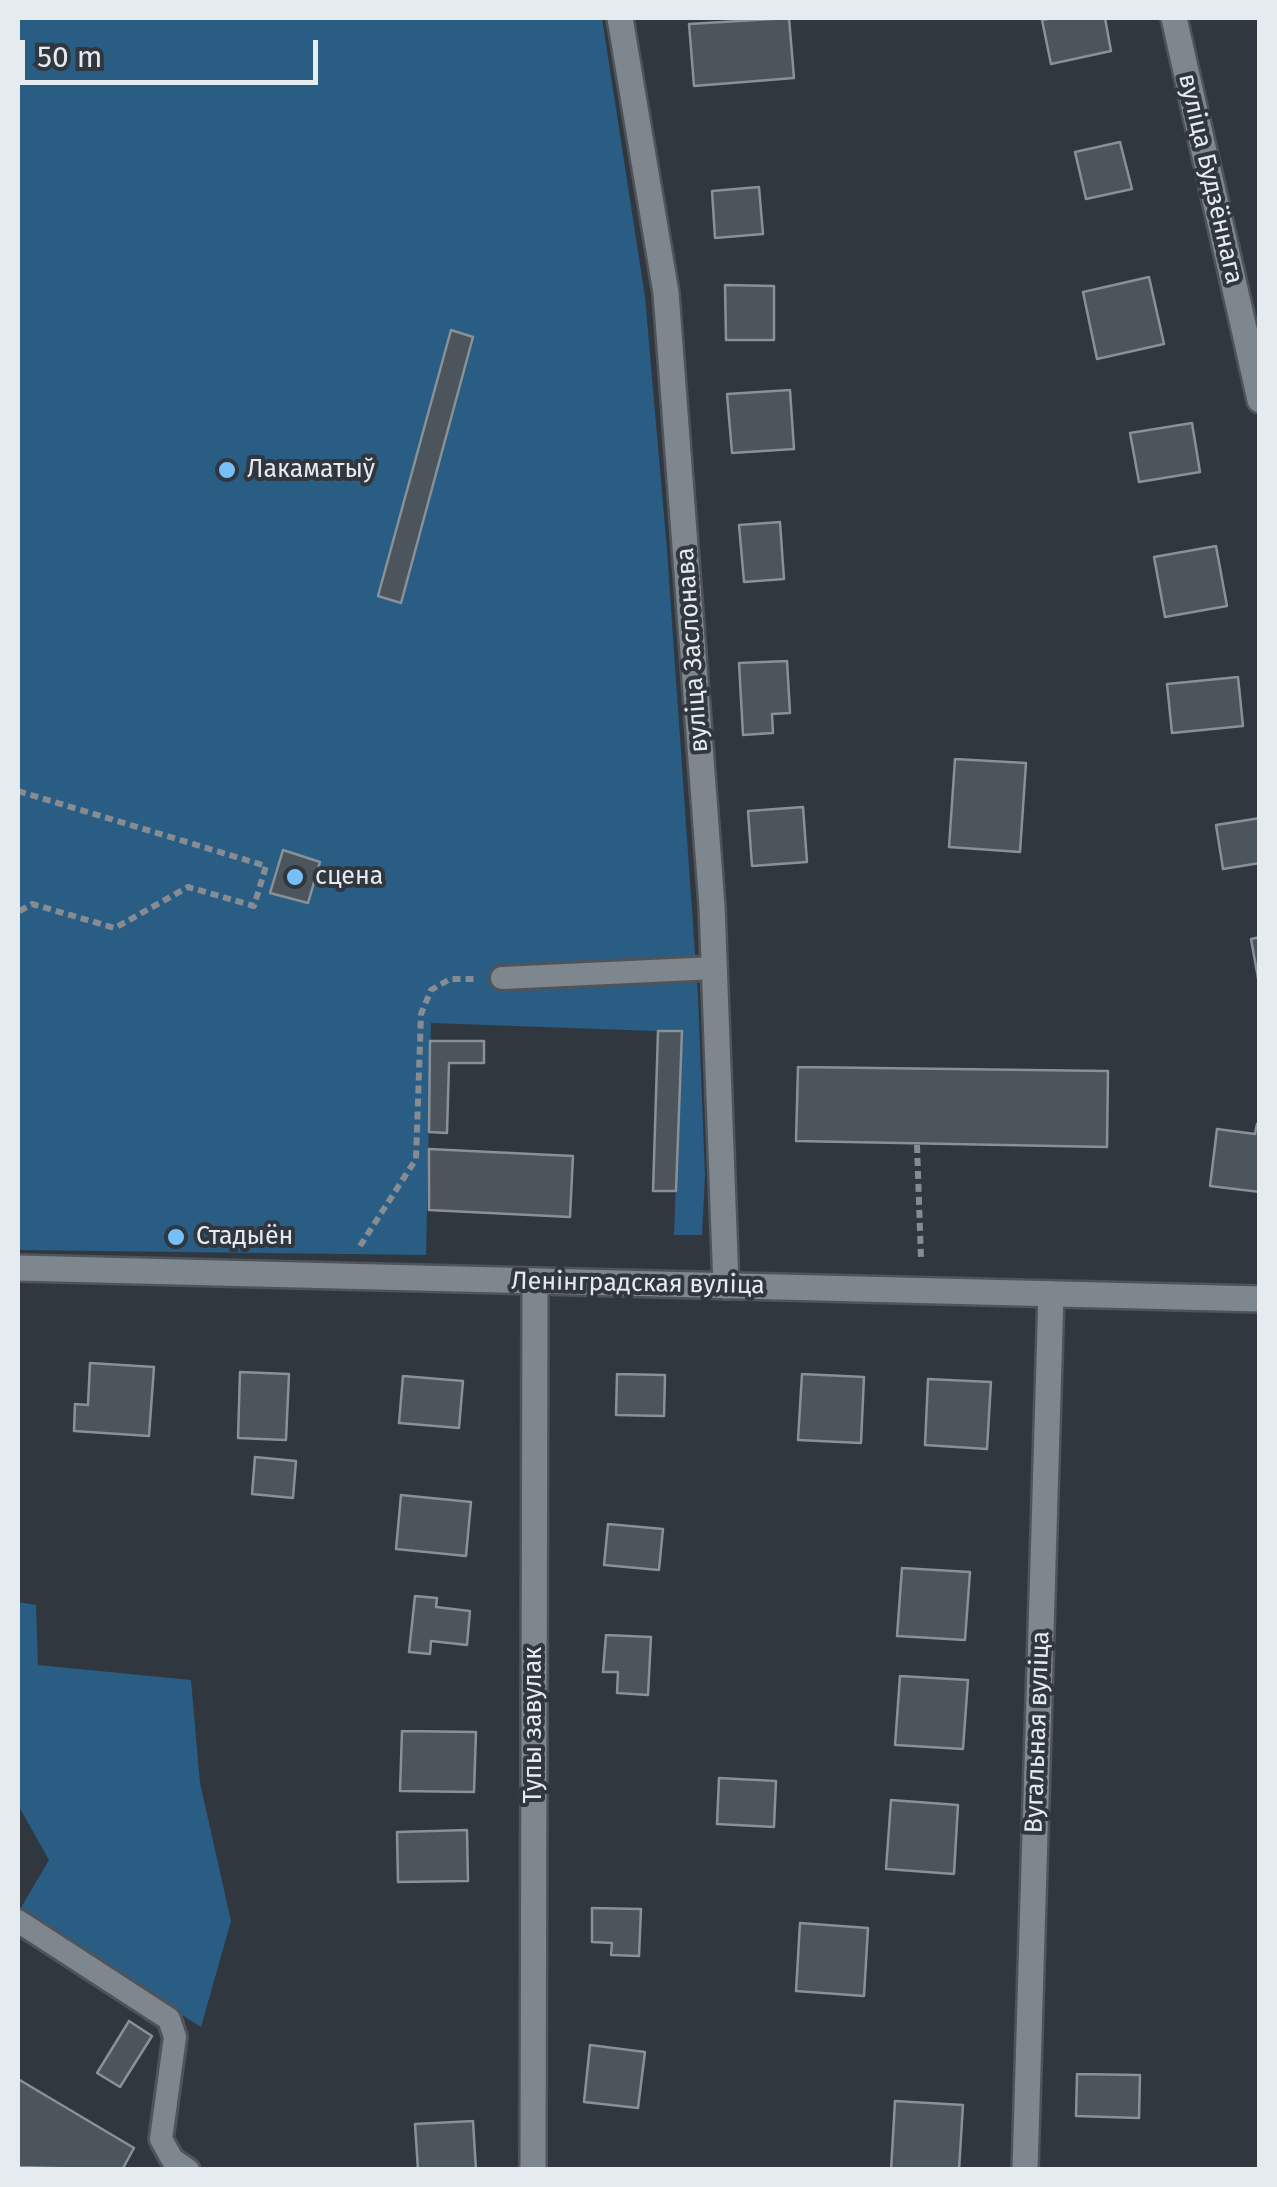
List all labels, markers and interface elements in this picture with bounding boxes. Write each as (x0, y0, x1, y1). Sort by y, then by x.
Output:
scale bar (25, 20, 322, 82)
text: 50 m (37, 39, 102, 75)
street label: вуліца Будзённага (1171, 71, 1249, 287)
place label: Лакаматыў (247, 455, 375, 485)
marker: Лакаматыў (216, 459, 238, 481)
street label: вуліца Заслонава (671, 546, 715, 754)
place label: сцена (315, 862, 383, 892)
marker: сцена (284, 866, 306, 888)
place label: Стадыён (196, 1222, 293, 1252)
marker: Стадыён (165, 1226, 187, 1248)
street label: Ленінградская вуліца (511, 1267, 765, 1301)
street label: Вугальная вуліца (1019, 1630, 1057, 1834)
street label: Тупы завулак (519, 1647, 549, 1803)

